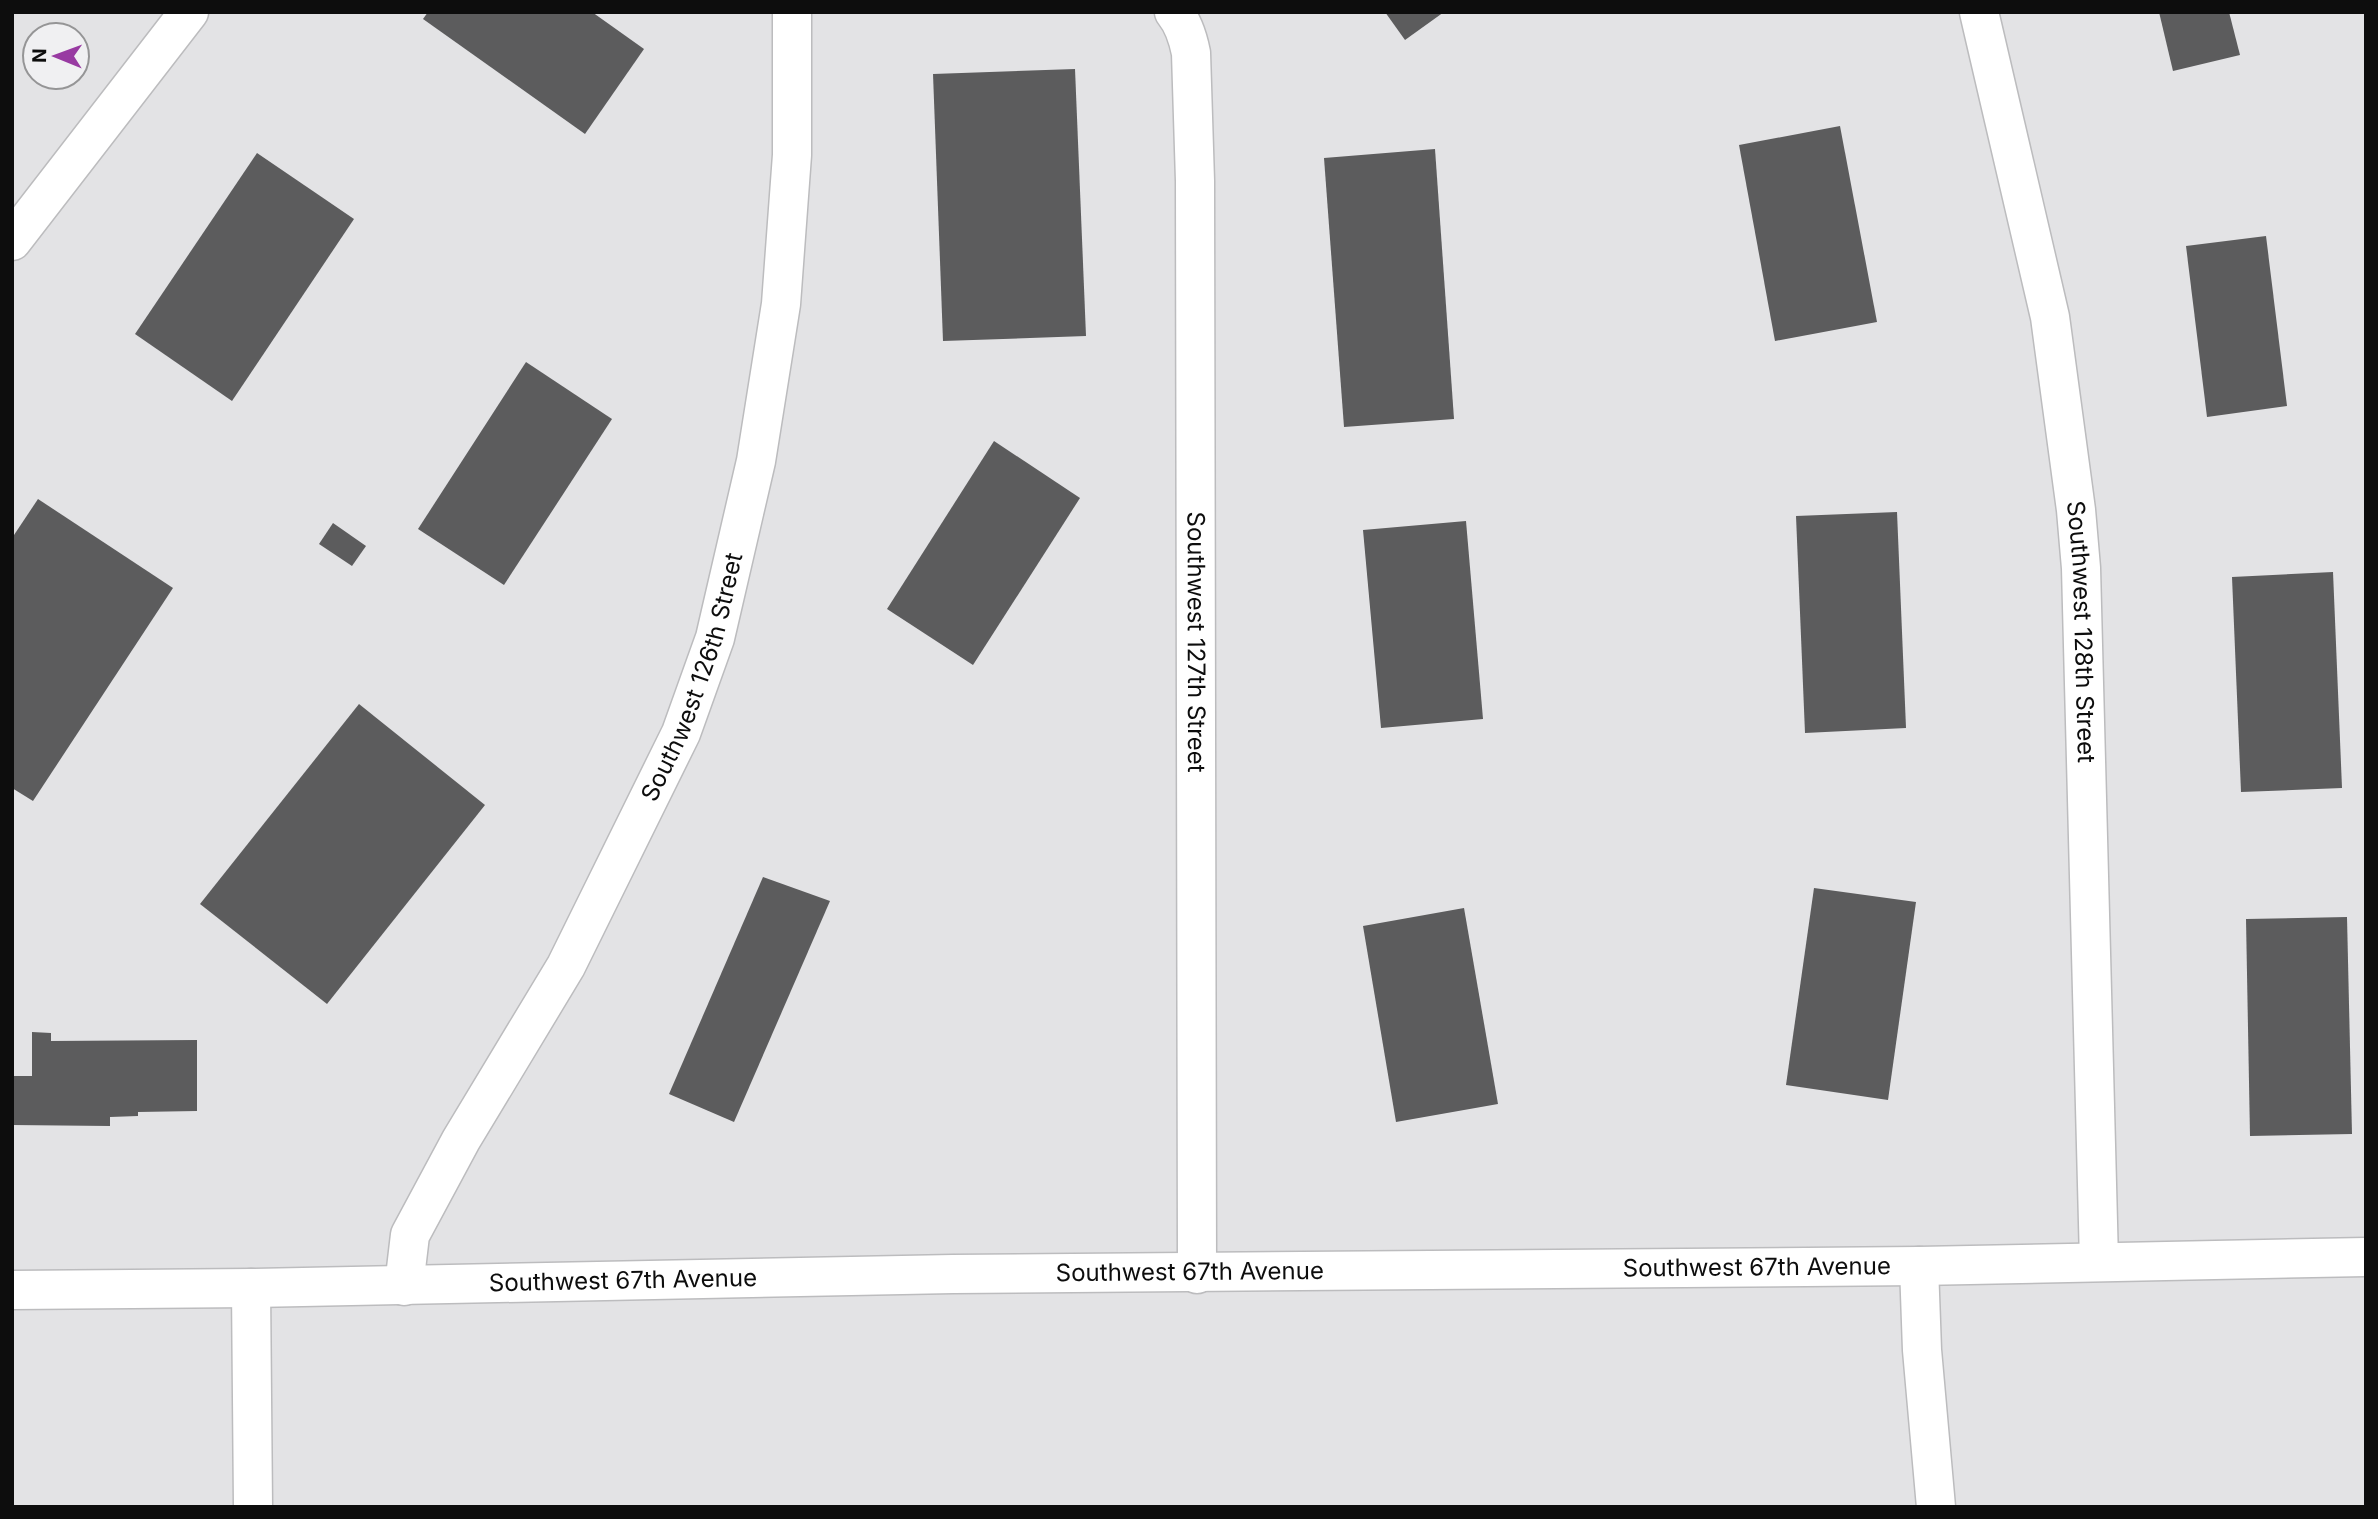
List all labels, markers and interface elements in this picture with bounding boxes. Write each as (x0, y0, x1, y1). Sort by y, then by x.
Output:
north arrow (21, 21, 91, 91)
text: N (28, 48, 51, 63)
street label: Southwest 128th Street (2061, 499, 2101, 764)
street label: Southwest 127th Street (1182, 511, 1211, 773)
street label: Southwest 126th Street (635, 550, 748, 806)
street label: Southwest 67th Avenue (1623, 1251, 1891, 1282)
street label: Southwest 67th Avenue (1056, 1256, 1324, 1287)
street label: Southwest 67th Avenue (489, 1263, 757, 1297)

